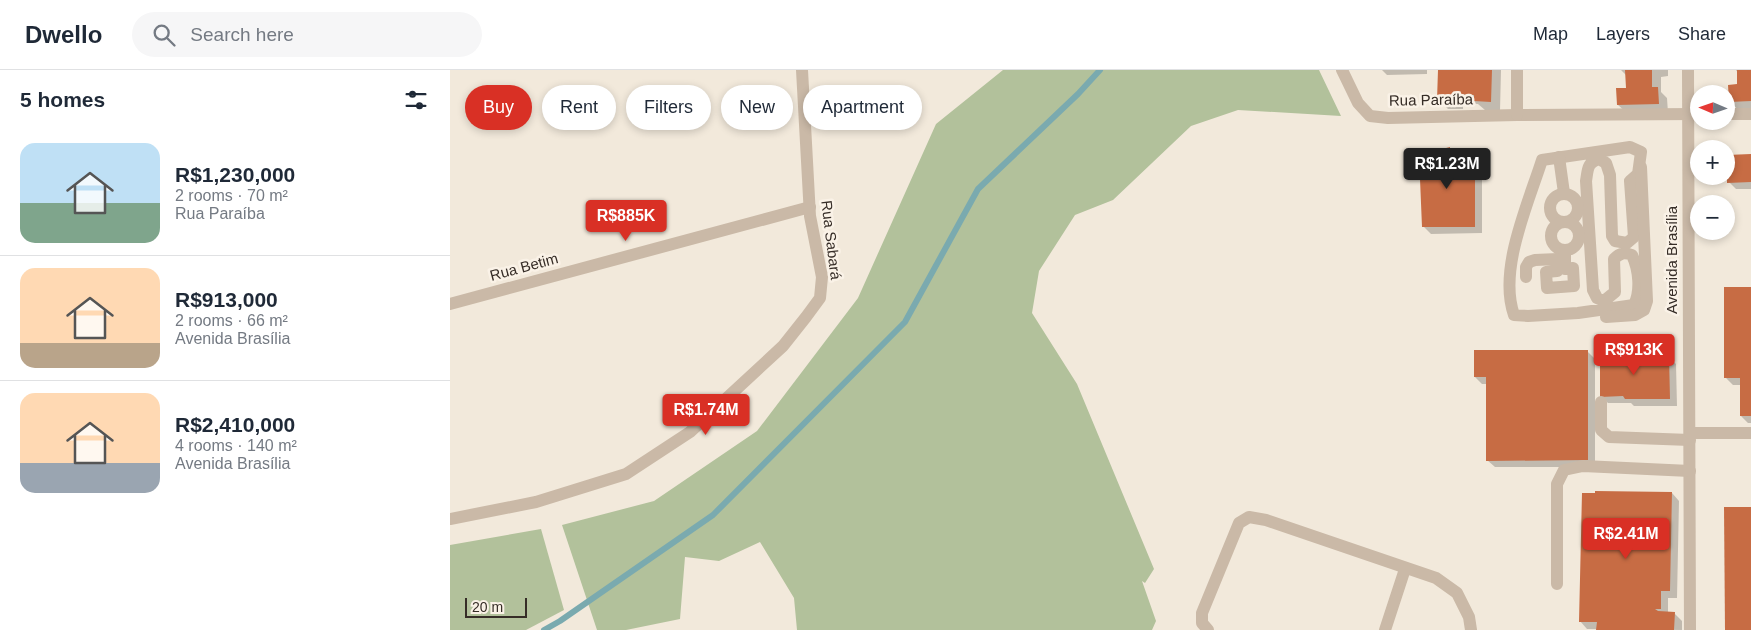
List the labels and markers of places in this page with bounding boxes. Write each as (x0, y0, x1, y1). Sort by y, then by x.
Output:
pin: R$1.23M (1401, 148, 1493, 190)
pin: R$885K (585, 200, 667, 242)
pin: R$913K (1593, 334, 1675, 376)
pin: R$1.74M (660, 394, 752, 436)
pin: R$2.41M (1580, 518, 1672, 560)

